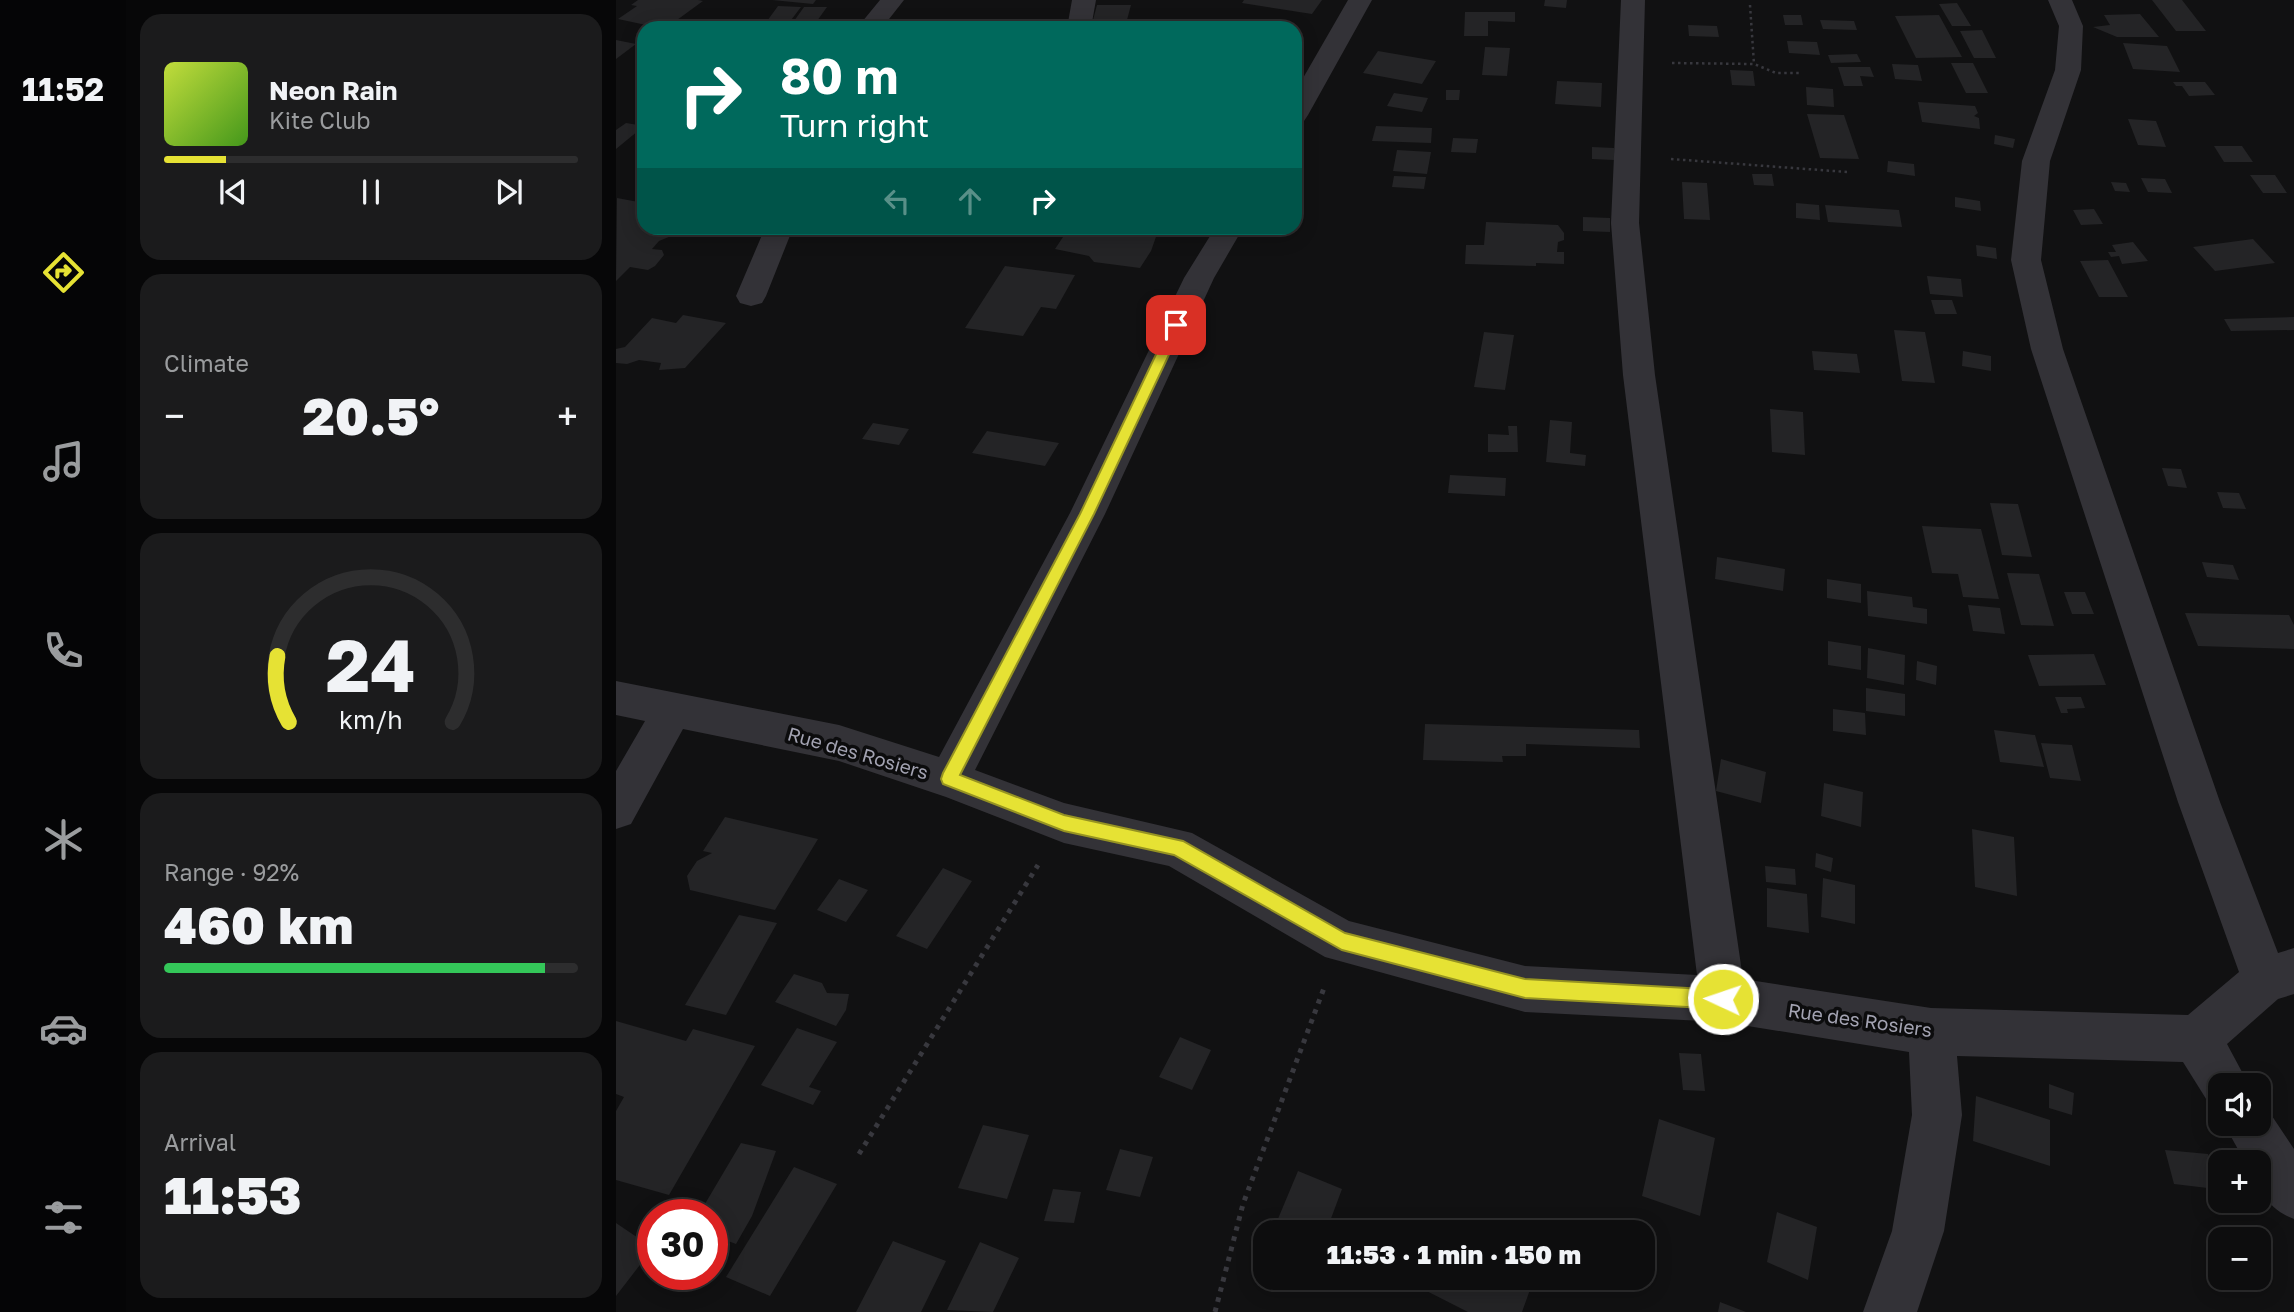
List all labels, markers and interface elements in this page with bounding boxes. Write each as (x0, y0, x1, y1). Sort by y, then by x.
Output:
text: 80 m (780, 46, 898, 105)
icon: right (665, 49, 756, 140)
text: 11:52 (22, 70, 104, 108)
text: Neon Rain (269, 75, 398, 106)
text: Kite Club (269, 106, 370, 134)
text: Turn right (780, 106, 929, 144)
icon: previous (214, 173, 252, 211)
icon: pause (352, 173, 390, 211)
icon: next (490, 173, 528, 211)
icon: left (878, 182, 916, 220)
icon: ahead (951, 182, 989, 220)
icon: right (1024, 182, 1062, 220)
icon: directions (39, 248, 88, 297)
pin (1146, 295, 1206, 355)
icon: arrive (1157, 306, 1195, 344)
text: Climate (164, 349, 249, 377)
text: 20.5° (303, 384, 439, 446)
text: − (164, 393, 185, 438)
text: + (557, 393, 578, 438)
icon: music (39, 437, 88, 486)
text: 24 (326, 621, 416, 708)
icon: phone (39, 626, 88, 675)
text: km/h (339, 704, 403, 735)
street label: Rue des Rosiers (785, 721, 931, 784)
icon: climate (39, 815, 88, 864)
text: Range · 92% (164, 858, 299, 886)
text: 460 km (164, 893, 353, 955)
position arrow (1686, 962, 1760, 1036)
street label: Rue des Rosiers (1787, 998, 1934, 1041)
icon: car (39, 1004, 88, 1053)
map controls (2208, 1073, 2271, 1290)
button: sound (2208, 1073, 2271, 1136)
text: Arrival (164, 1128, 236, 1156)
button: + (2208, 1150, 2271, 1213)
text: 11:53 (164, 1163, 302, 1225)
icon: filters (39, 1193, 88, 1242)
speed limit sign: 30 (637, 1199, 728, 1290)
button: − (2208, 1227, 2271, 1290)
text: 11:53 · 1 min · 150 m (1327, 1239, 1581, 1270)

